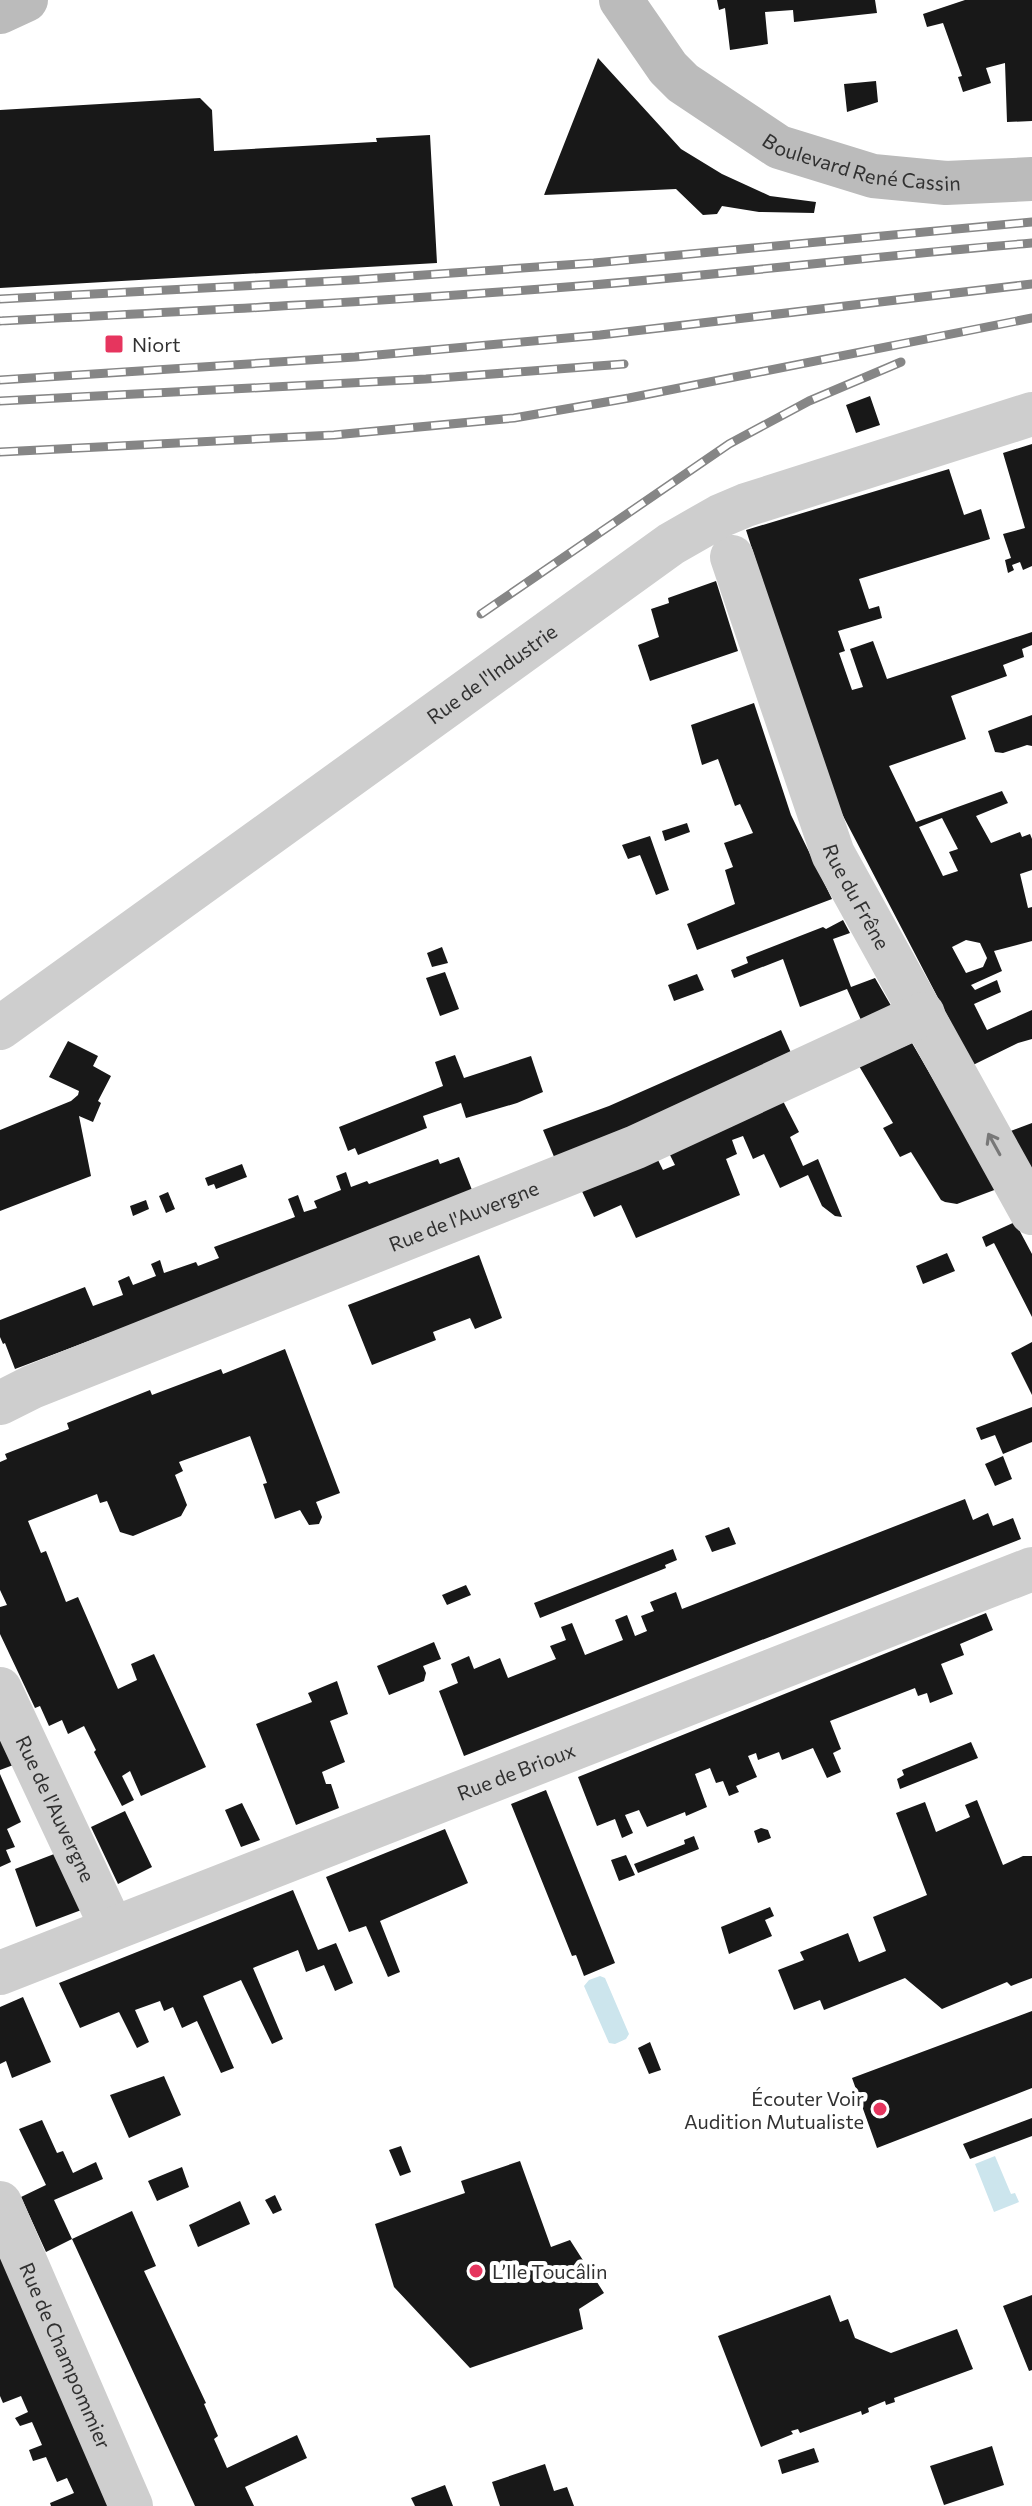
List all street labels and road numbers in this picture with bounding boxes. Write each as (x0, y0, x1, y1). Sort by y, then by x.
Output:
street label: Boulevard René Cassin (758, 128, 961, 195)
street label: Rue de l'Industrie (422, 618, 561, 728)
street label: Rue du Frêne (818, 841, 895, 953)
street label: Rue de l'Auvergne (385, 1175, 542, 1256)
street label: Rue de l'Auvergne (11, 1731, 101, 1886)
street label: Rue de Brioux (453, 1737, 579, 1805)
street label: Rue de Champommier (15, 2259, 117, 2452)

